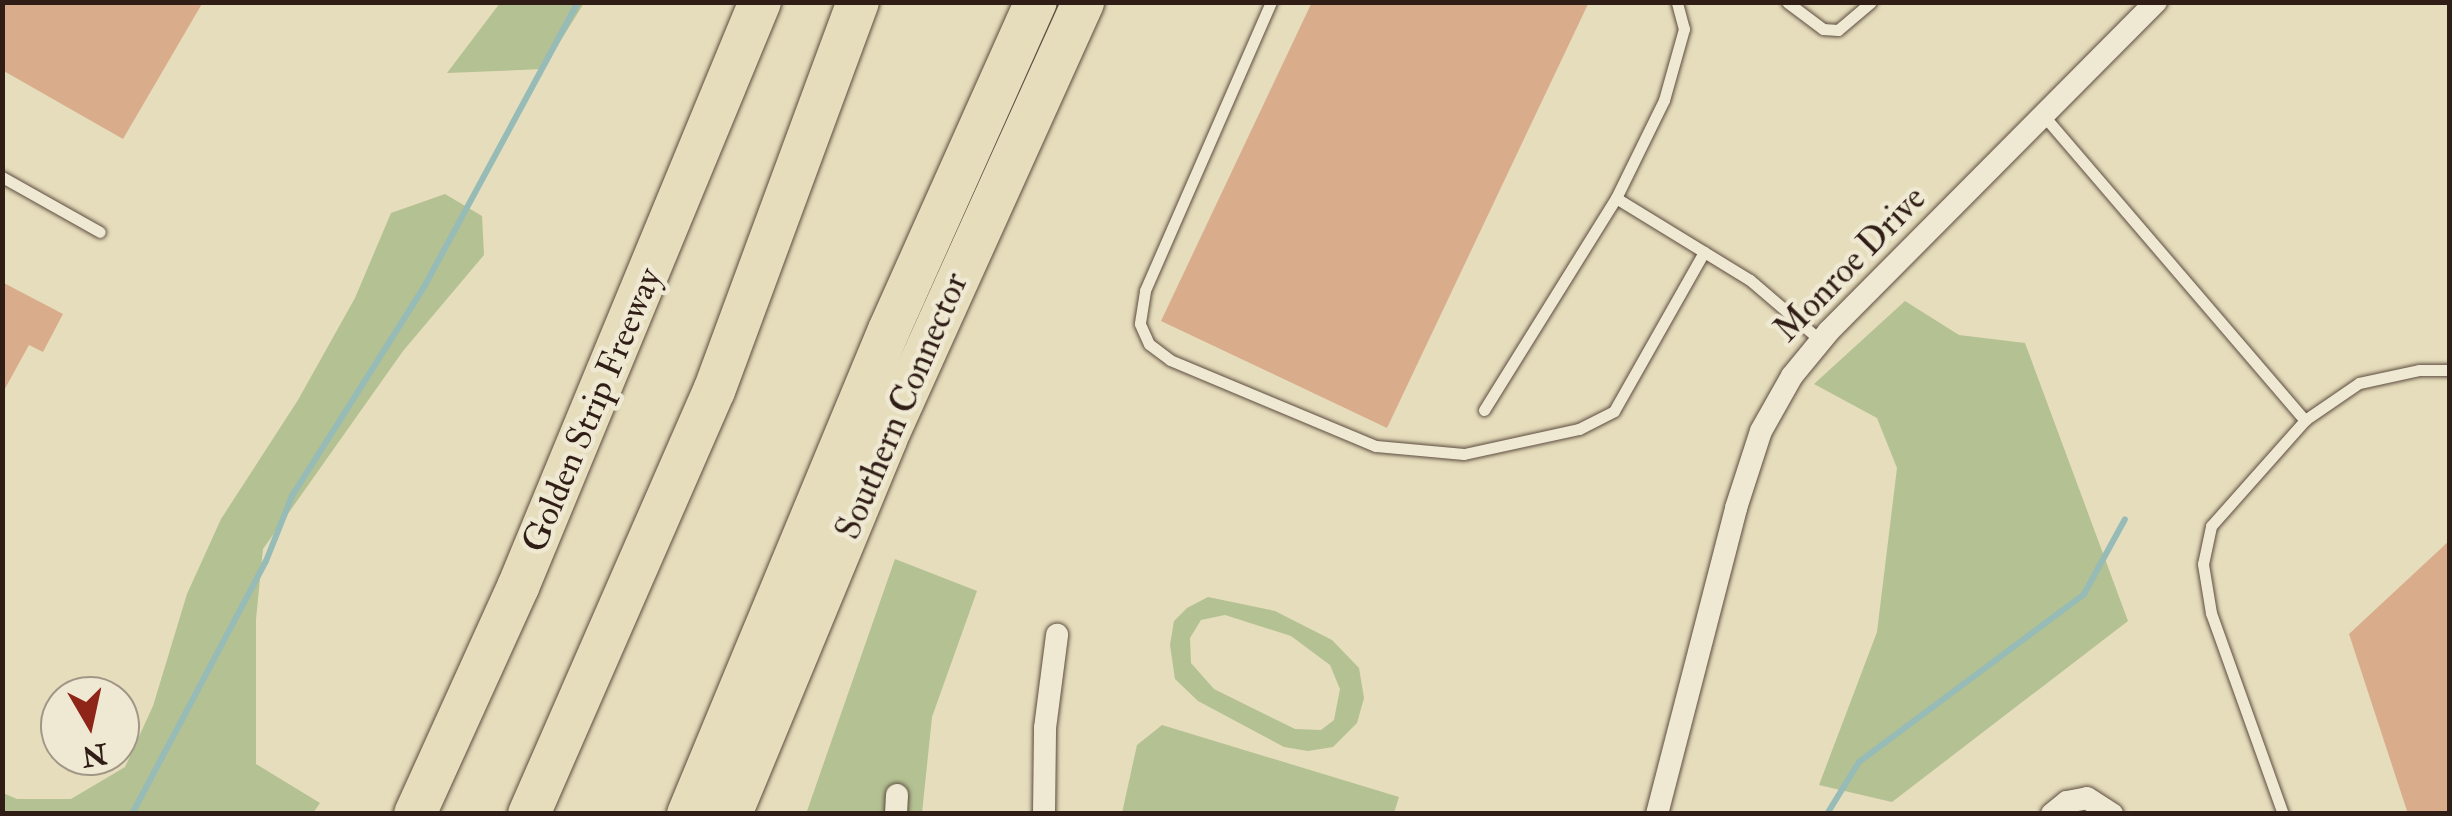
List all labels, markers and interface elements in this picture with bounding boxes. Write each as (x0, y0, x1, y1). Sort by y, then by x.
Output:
street label: Monroe Drive (1765, 177, 1935, 351)
street label: Golden Strip Freeway (513, 262, 671, 558)
street label: Southern Connector (827, 266, 977, 546)
north arrow (40, 676, 140, 776)
text: N (79, 735, 110, 773)

